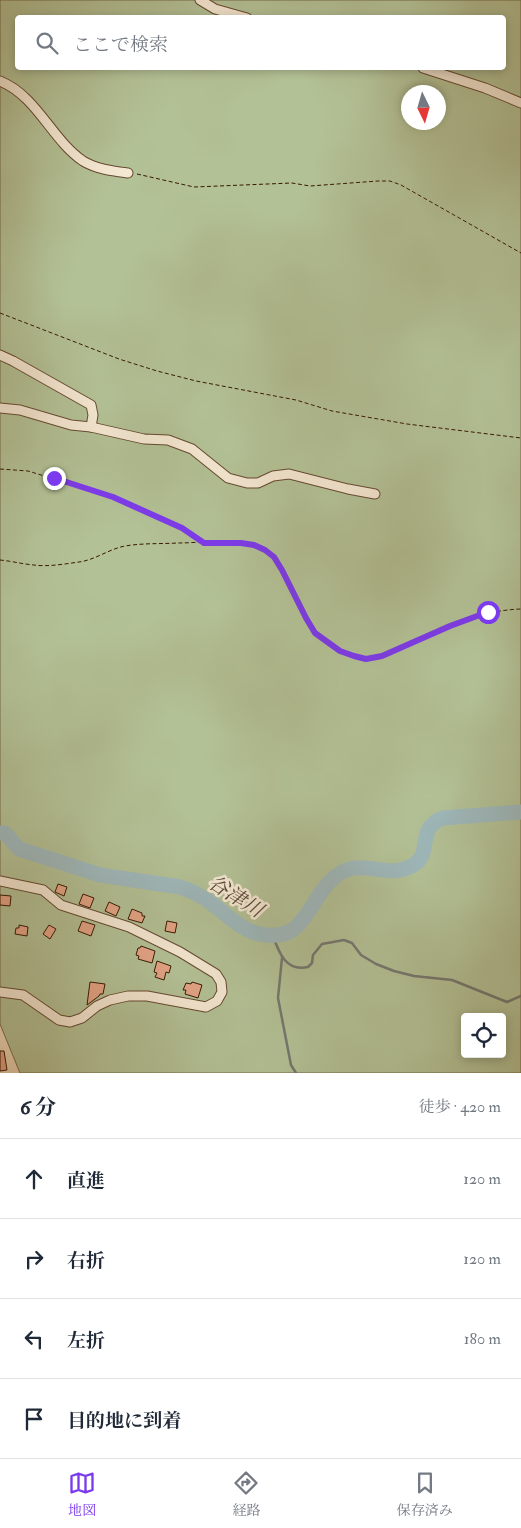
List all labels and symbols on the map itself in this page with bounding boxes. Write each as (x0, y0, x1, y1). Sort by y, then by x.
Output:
north arrow (401, 85, 446, 130)
route end (43, 467, 66, 490)
route start (477, 601, 500, 624)
water label: 谷津川 (204, 870, 269, 924)

